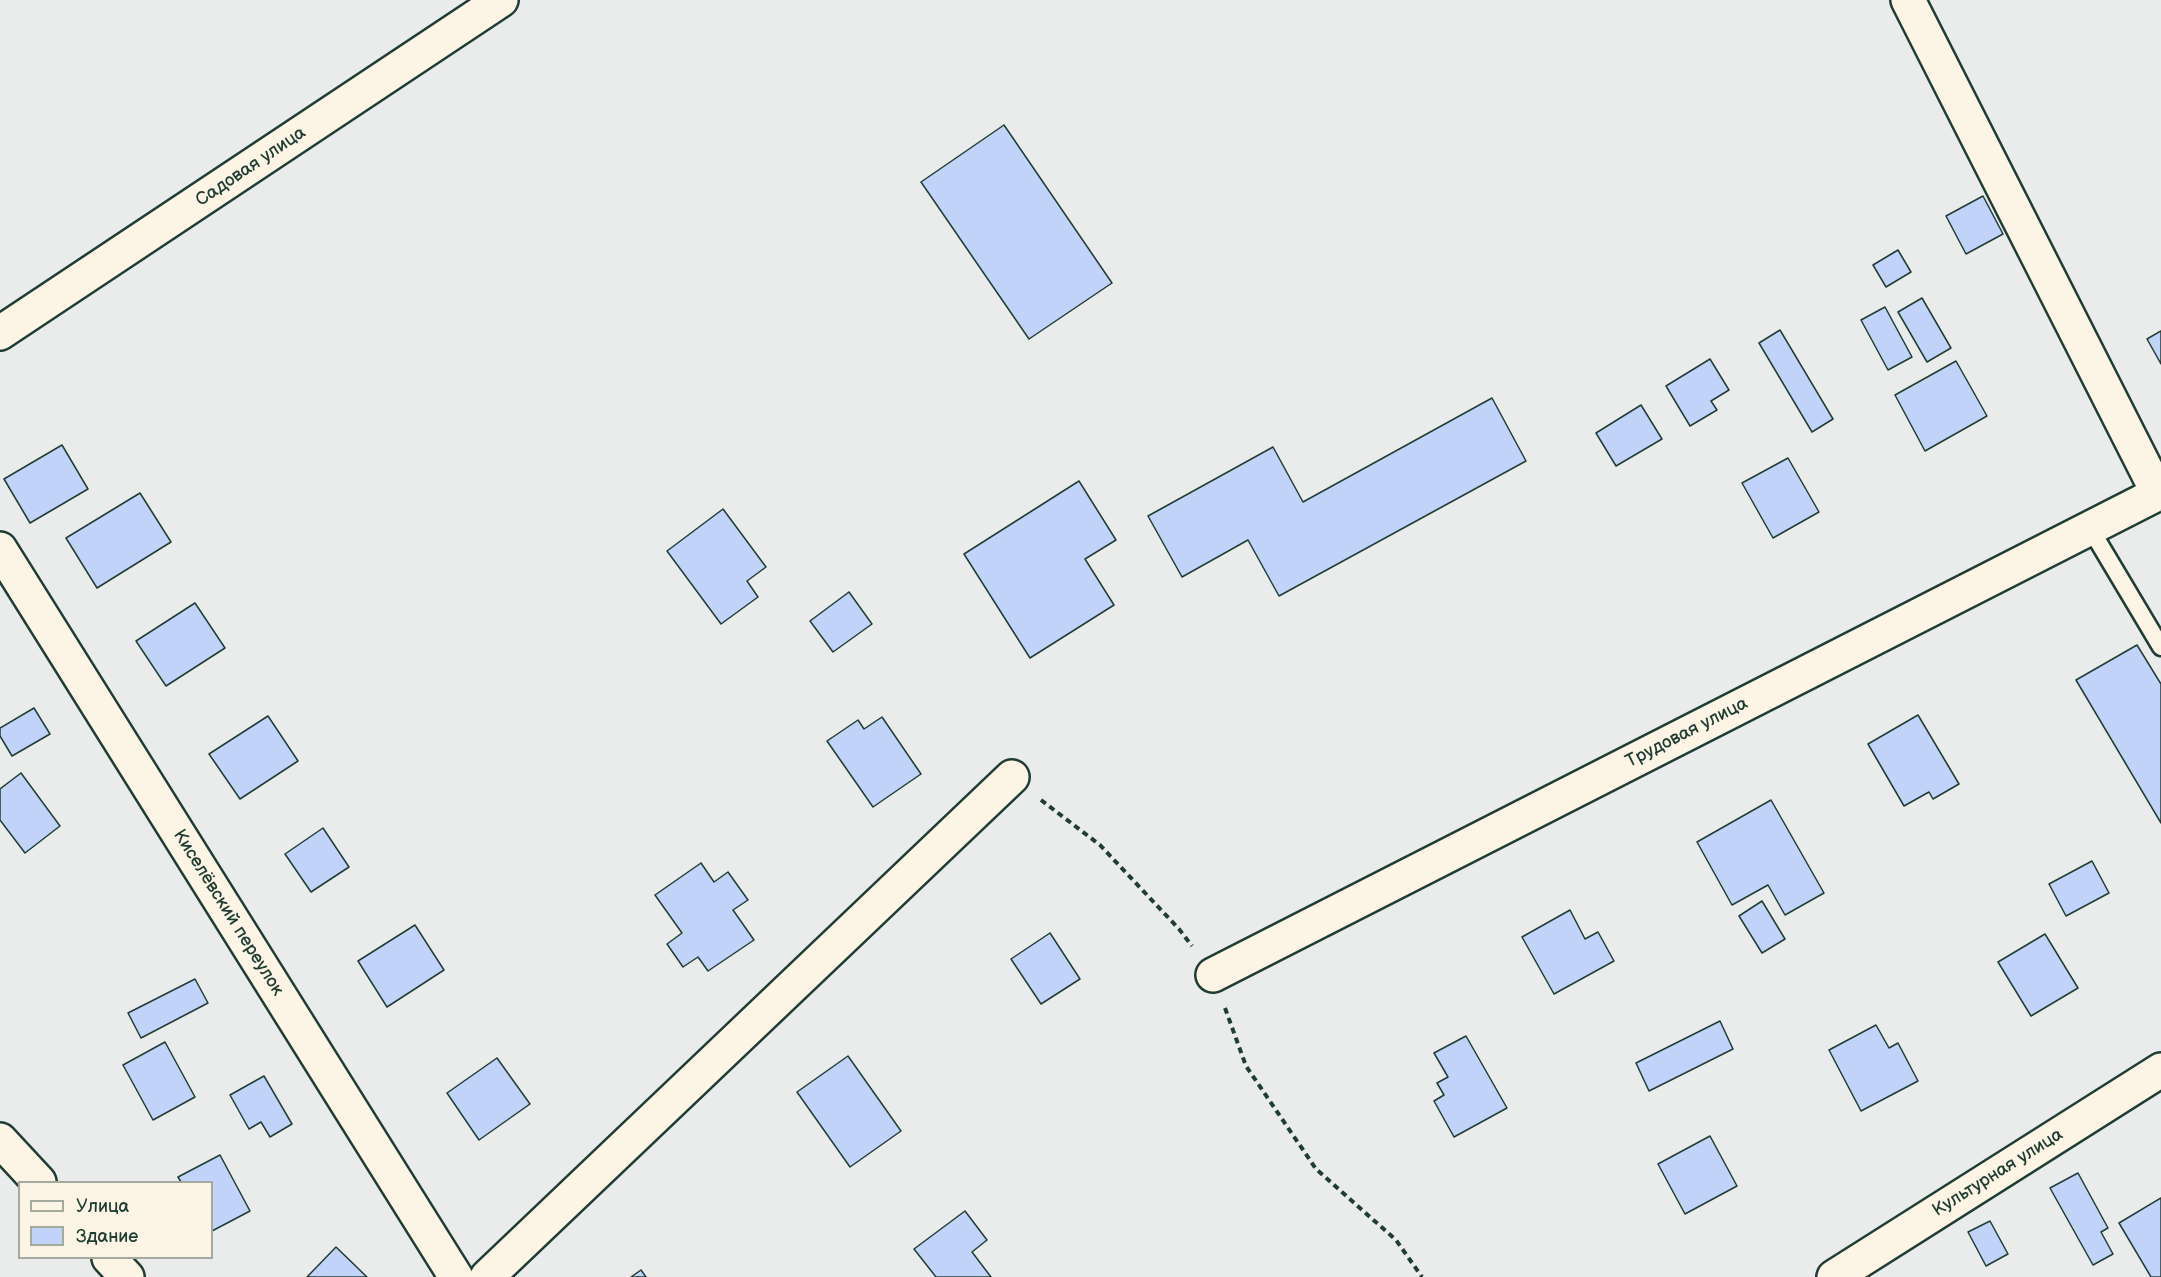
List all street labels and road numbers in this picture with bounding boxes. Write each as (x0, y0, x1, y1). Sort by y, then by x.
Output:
street label: Садовая улица (192, 122, 310, 212)
street label: Трудовая улица (1622, 693, 1752, 773)
street label: Киселёвский переулок (168, 826, 288, 1000)
street label: Культурная улица (1929, 1124, 2067, 1222)

